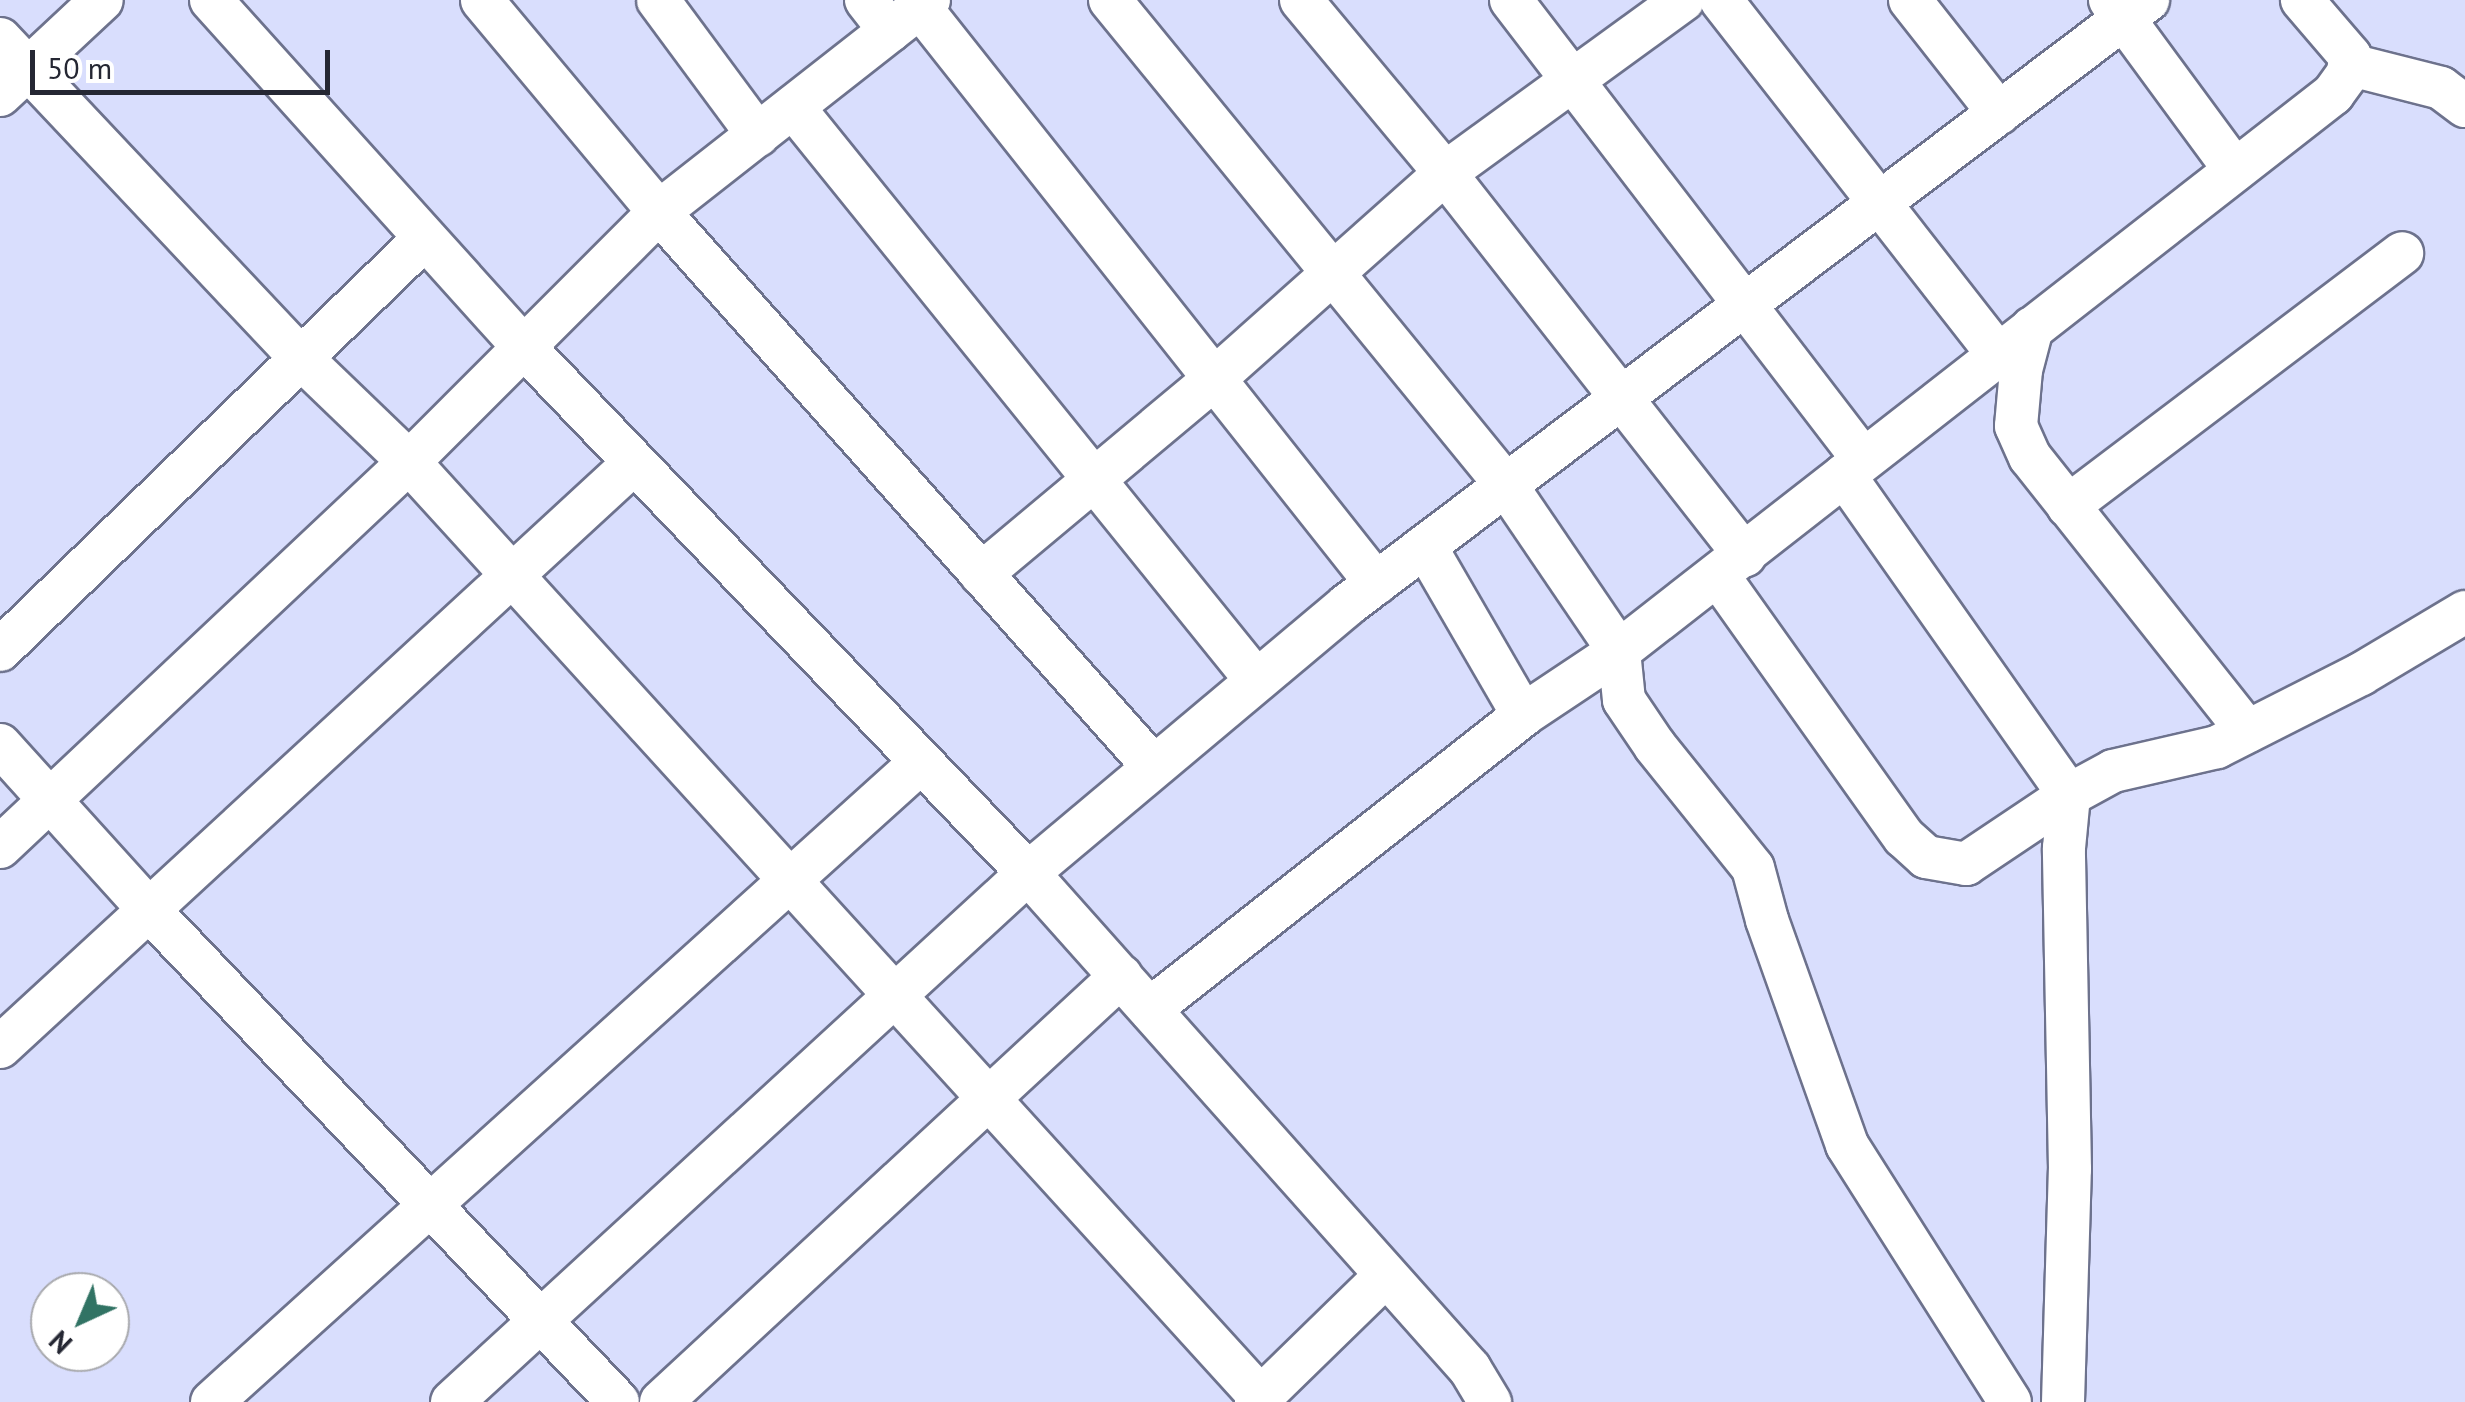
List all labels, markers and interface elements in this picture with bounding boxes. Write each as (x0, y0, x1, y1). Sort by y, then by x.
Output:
scale bar (35, 30, 335, 92)
text: 50 m (47, 48, 112, 87)
north arrow (30, 1272, 130, 1372)
text: N (41, 1323, 80, 1362)

